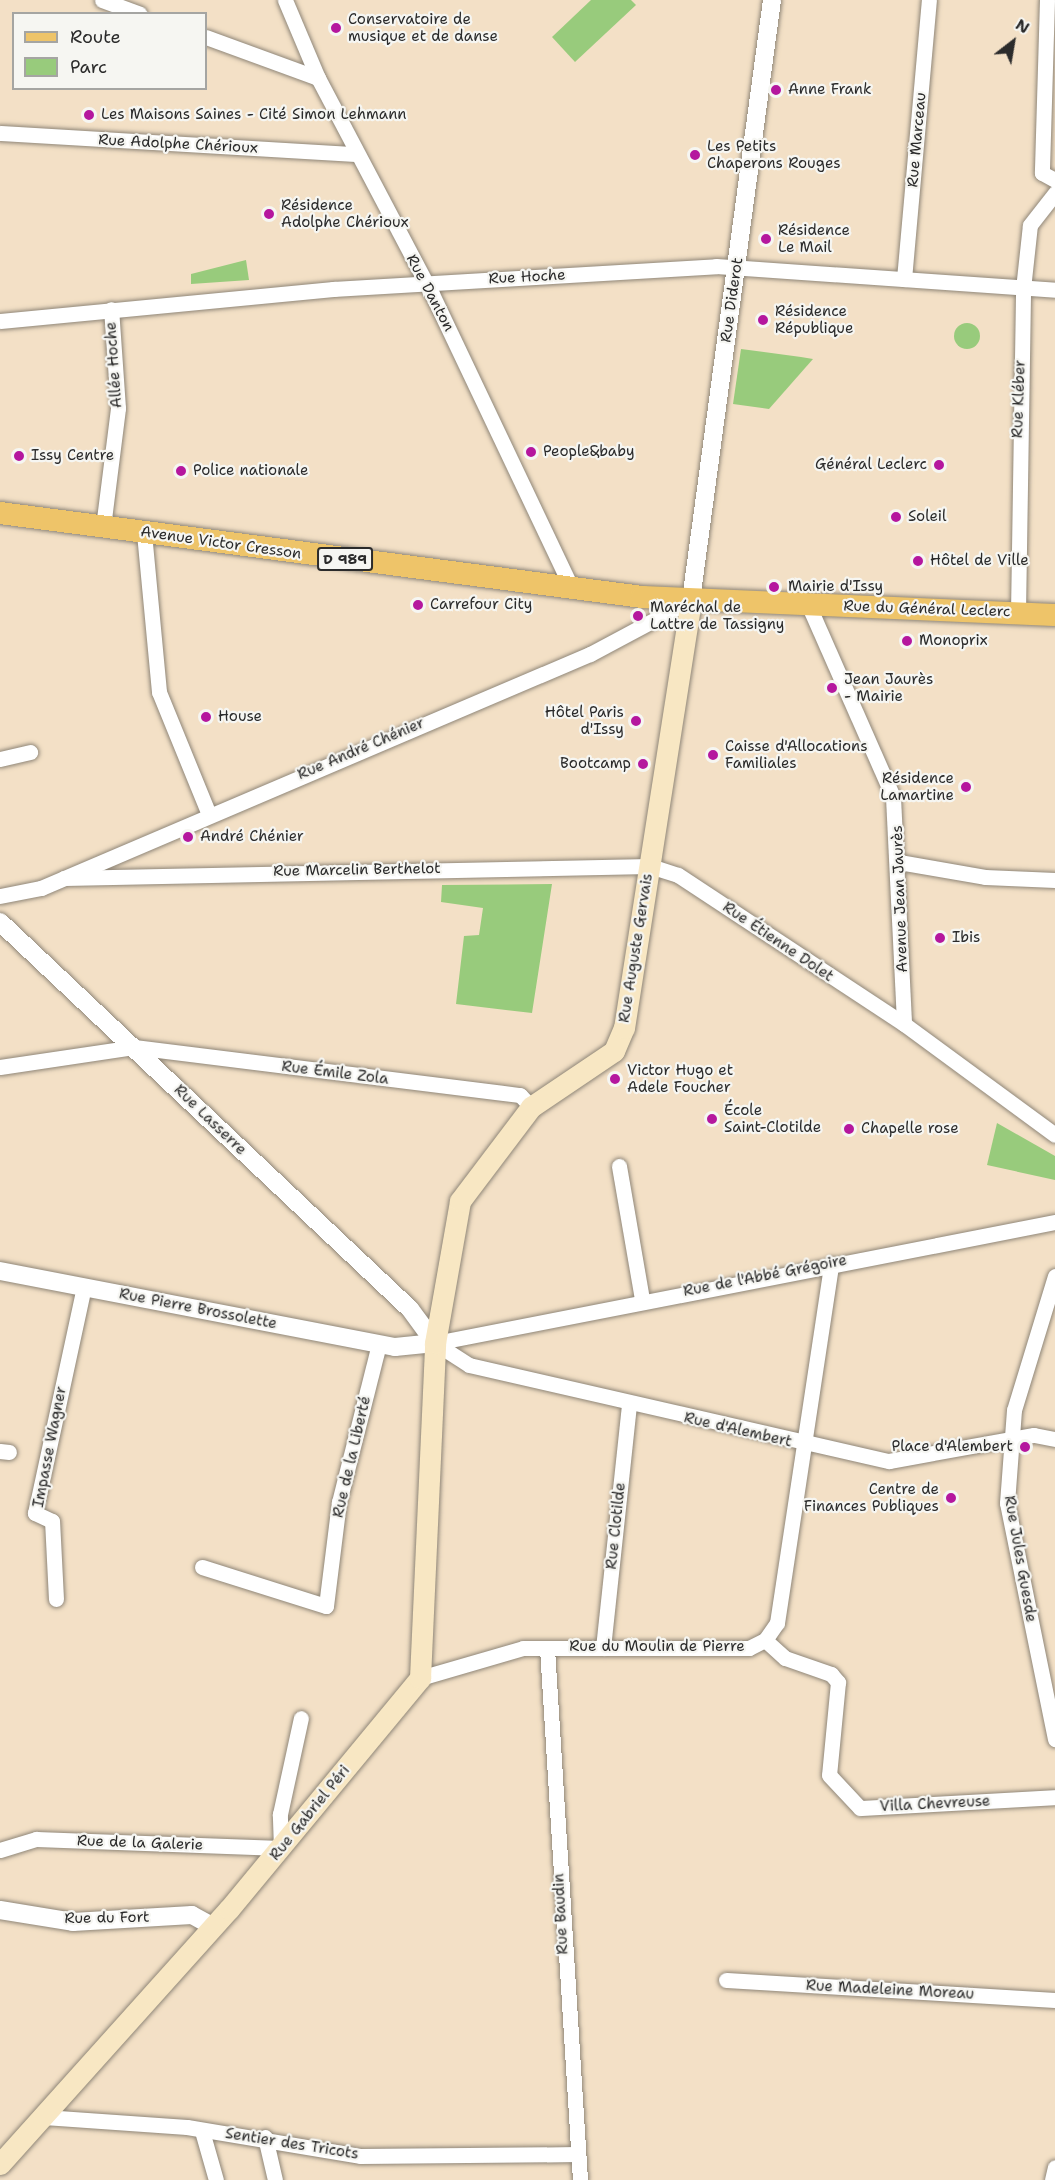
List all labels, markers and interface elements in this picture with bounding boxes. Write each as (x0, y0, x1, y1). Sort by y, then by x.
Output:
place label: Conservatoire de musique et de danse (348, 10, 498, 45)
legend (12, 12, 207, 90)
north arrow (983, 12, 1043, 72)
text: N (1012, 14, 1033, 38)
marker: Conservatoire de musique et de danse (329, 21, 343, 35)
text: Route (70, 25, 121, 49)
text: Parc (70, 55, 107, 79)
place label: Anne Frank (788, 81, 872, 99)
marker: Anne Frank (769, 83, 783, 97)
street label: Rue Marceau (904, 92, 930, 188)
place label: Les Maisons Saines - Cité Simon Lehmann (101, 106, 407, 124)
marker: Les Maisons Saines - Cité Simon Lehmann (82, 108, 96, 122)
street label: Rue Adolphe Chérioux (98, 131, 258, 157)
place label: Les Petits Chaperons Rouges (707, 137, 841, 172)
marker: Les Petits Chaperons Rouges (688, 148, 702, 162)
place label: Résidence Adolphe Chérioux (281, 196, 409, 231)
marker: Résidence Adolphe Chérioux (262, 207, 276, 221)
place label: Résidence Le Mail (778, 221, 850, 256)
marker: Résidence Le Mail (759, 232, 773, 246)
street label: Rue Danton (402, 252, 458, 334)
street label: Rue Diderot (717, 256, 747, 344)
street label: Rue Hoche (488, 266, 566, 288)
place label: Résidence République (775, 302, 853, 337)
marker: Résidence République (756, 313, 770, 327)
street label: Allée Hoche (102, 321, 126, 409)
street label: Rue Kléber (1009, 359, 1029, 439)
place label: People&baby (543, 443, 635, 461)
marker: People&baby (524, 445, 538, 459)
place label: Issy Centre (31, 447, 114, 465)
marker: Issy Centre (12, 449, 26, 463)
place label: Général Leclerc (815, 456, 927, 474)
marker: Général Leclerc (932, 458, 946, 472)
place label: Police nationale (193, 462, 308, 480)
marker: Police nationale (174, 464, 188, 478)
place label: Soleil (908, 508, 947, 526)
marker: Soleil (889, 510, 903, 524)
street label: Avenue Victor Cresson (139, 523, 303, 563)
road number: D 989 (316, 548, 374, 570)
place label: Hôtel de Ville (930, 552, 1029, 570)
marker: Hôtel de Ville (911, 554, 925, 568)
marker: Mairie d'Issy (765, 578, 783, 596)
place label: Mairie d'Issy (788, 578, 883, 596)
place label: Carrefour City (430, 596, 532, 614)
street label: Rue du Général Leclerc (843, 597, 1011, 621)
marker: Carrefour City (411, 598, 425, 612)
place label: Maréchal de Lattre de Tassigny (650, 598, 784, 633)
marker: Maréchal de Lattre de Tassigny (631, 609, 645, 623)
place label: Monoprix (919, 632, 987, 650)
marker: Monoprix (900, 634, 914, 648)
place label: Jean Jaurès - Mairie (844, 670, 933, 705)
marker: Jean Jaurès - Mairie (825, 681, 839, 695)
place label: Hôtel Paris d'Issy (545, 703, 624, 738)
place label: House (218, 708, 262, 726)
marker: House (199, 710, 213, 724)
street label: Rue André Chénier (295, 714, 427, 784)
marker: Hôtel Paris d'Issy (629, 714, 643, 728)
place label: Caisse d'Allocations Familiales (725, 737, 868, 772)
marker: Caisse d'Allocations Familiales (706, 748, 720, 762)
place label: Bootcamp (560, 755, 631, 773)
marker: Bootcamp (636, 757, 650, 771)
place label: Résidence Lamartine (880, 769, 954, 804)
marker: Résidence Lamartine (959, 780, 973, 794)
street label: Avenue Jean Jaurès (888, 825, 912, 973)
place label: André Chénier (200, 828, 304, 846)
marker: André Chénier (181, 830, 195, 844)
street label: Rue Marcelin Berthelot (273, 860, 441, 880)
street label: Rue Auguste Gervais (615, 872, 657, 1024)
street label: Rue Étienne Dolet (719, 898, 837, 986)
place label: Ibis (952, 929, 980, 947)
marker: Ibis (933, 931, 947, 945)
street label: Rue Émile Zola (281, 1058, 389, 1088)
place label: Victor Hugo et Adele Foucher (627, 1061, 733, 1096)
marker: Victor Hugo et Adele Foucher (608, 1072, 622, 1086)
street label: Rue Lasserre (170, 1081, 250, 1159)
place label: École Saint-Clotilde (724, 1101, 821, 1136)
marker: École Saint-Clotilde (705, 1112, 719, 1126)
place label: Chapelle rose (861, 1120, 959, 1138)
marker: Chapelle rose (842, 1122, 856, 1136)
street label: Rue de l'Abbé Grégoire (682, 1251, 848, 1301)
street label: Rue Pierre Brossolette (118, 1285, 278, 1333)
street label: Impasse Wagner (29, 1385, 71, 1509)
street label: Rue de la Liberté (329, 1394, 375, 1520)
street label: Rue d'Alembert (682, 1409, 794, 1451)
place label: Place d'Alembert (891, 1438, 1013, 1456)
marker: Place d'Alembert (1018, 1440, 1032, 1454)
place label: Centre de Finances Publiques (804, 1480, 939, 1515)
street label: Rue Clotilde (602, 1482, 630, 1570)
marker: Centre de Finances Publiques (944, 1491, 958, 1505)
street label: Rue Jules Guesde (1000, 1494, 1040, 1624)
street label: Rue du Moulin de Pierre (569, 1638, 745, 1656)
street label: Rue Gabriel Péri (266, 1762, 354, 1864)
street label: Villa Chevreuse (879, 1792, 991, 1816)
street label: Rue de la Galerie (77, 1832, 203, 1854)
street label: Rue Baudin (550, 1873, 572, 1955)
street label: Rue du Fort (64, 1908, 150, 1928)
street label: Rue Madeleine Moreau (805, 1977, 975, 2003)
street label: Sentier des Tricots (224, 2125, 360, 2163)

